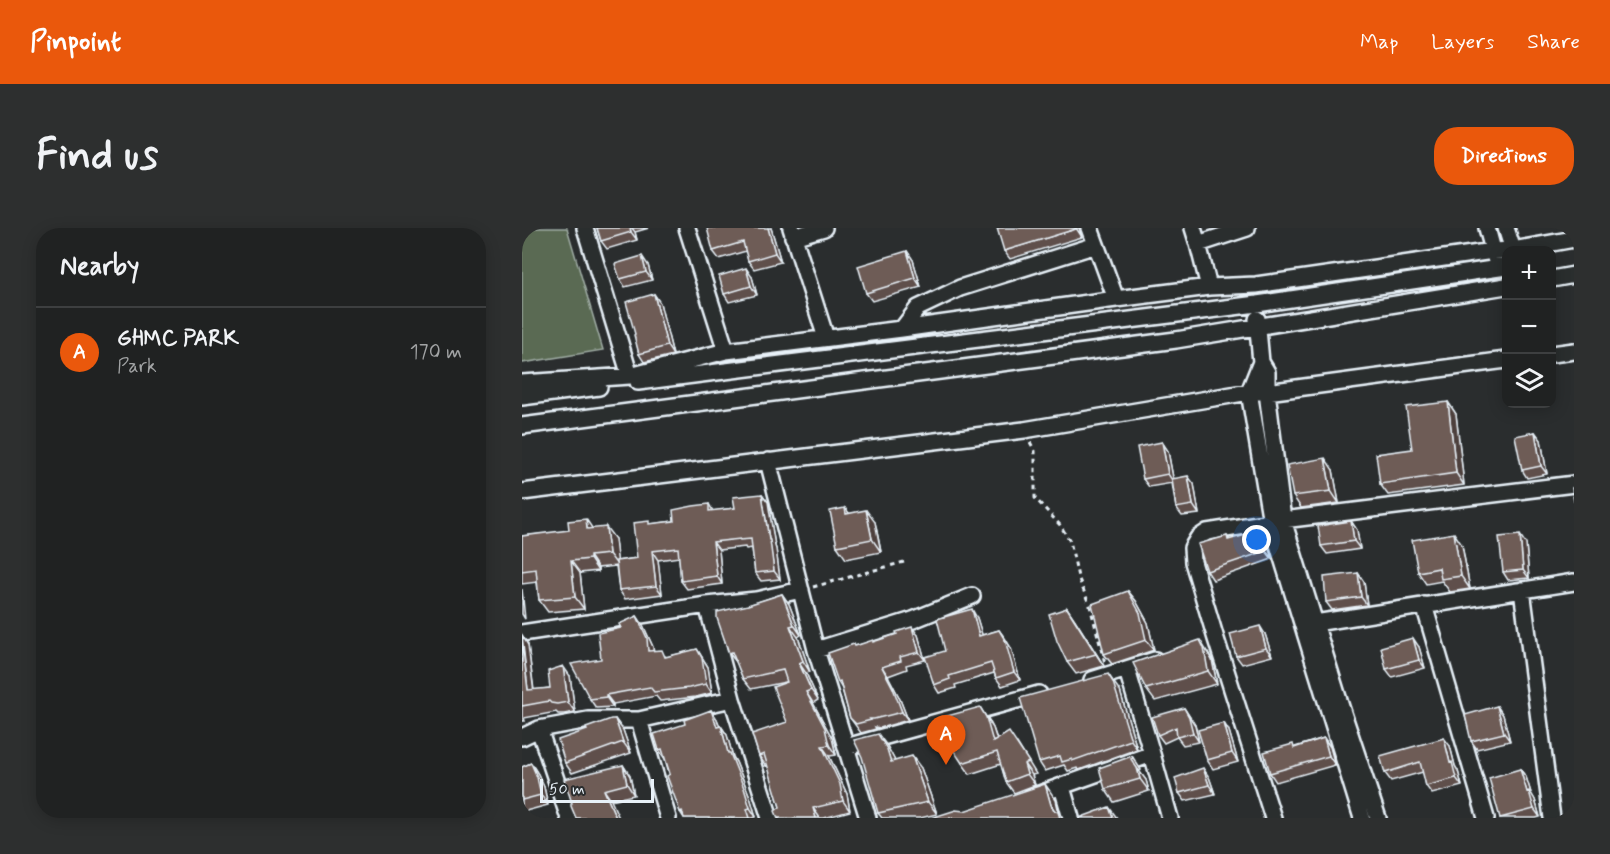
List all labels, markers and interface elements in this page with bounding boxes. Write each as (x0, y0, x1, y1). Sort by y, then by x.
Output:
text: Pinpoint (30, 24, 121, 61)
text: Map (1360, 28, 1398, 56)
text: Layers (1431, 28, 1494, 56)
text: Share (1527, 28, 1580, 56)
button: Directions (1434, 127, 1574, 185)
text: Find us (36, 129, 158, 184)
map controls (1502, 246, 1556, 408)
button: + (1502, 246, 1556, 300)
text: Nearby (60, 250, 139, 284)
button: − (1502, 300, 1556, 354)
text: GHMC PARK (117, 325, 239, 353)
text: A (73, 339, 86, 366)
text: 170 m (410, 339, 462, 366)
text: Park (117, 353, 157, 380)
button: layers (1502, 354, 1556, 408)
your location (1242, 525, 1271, 554)
pin: A (926, 716, 966, 765)
scale bar (540, 776, 654, 804)
text: 50 m (549, 779, 585, 800)

